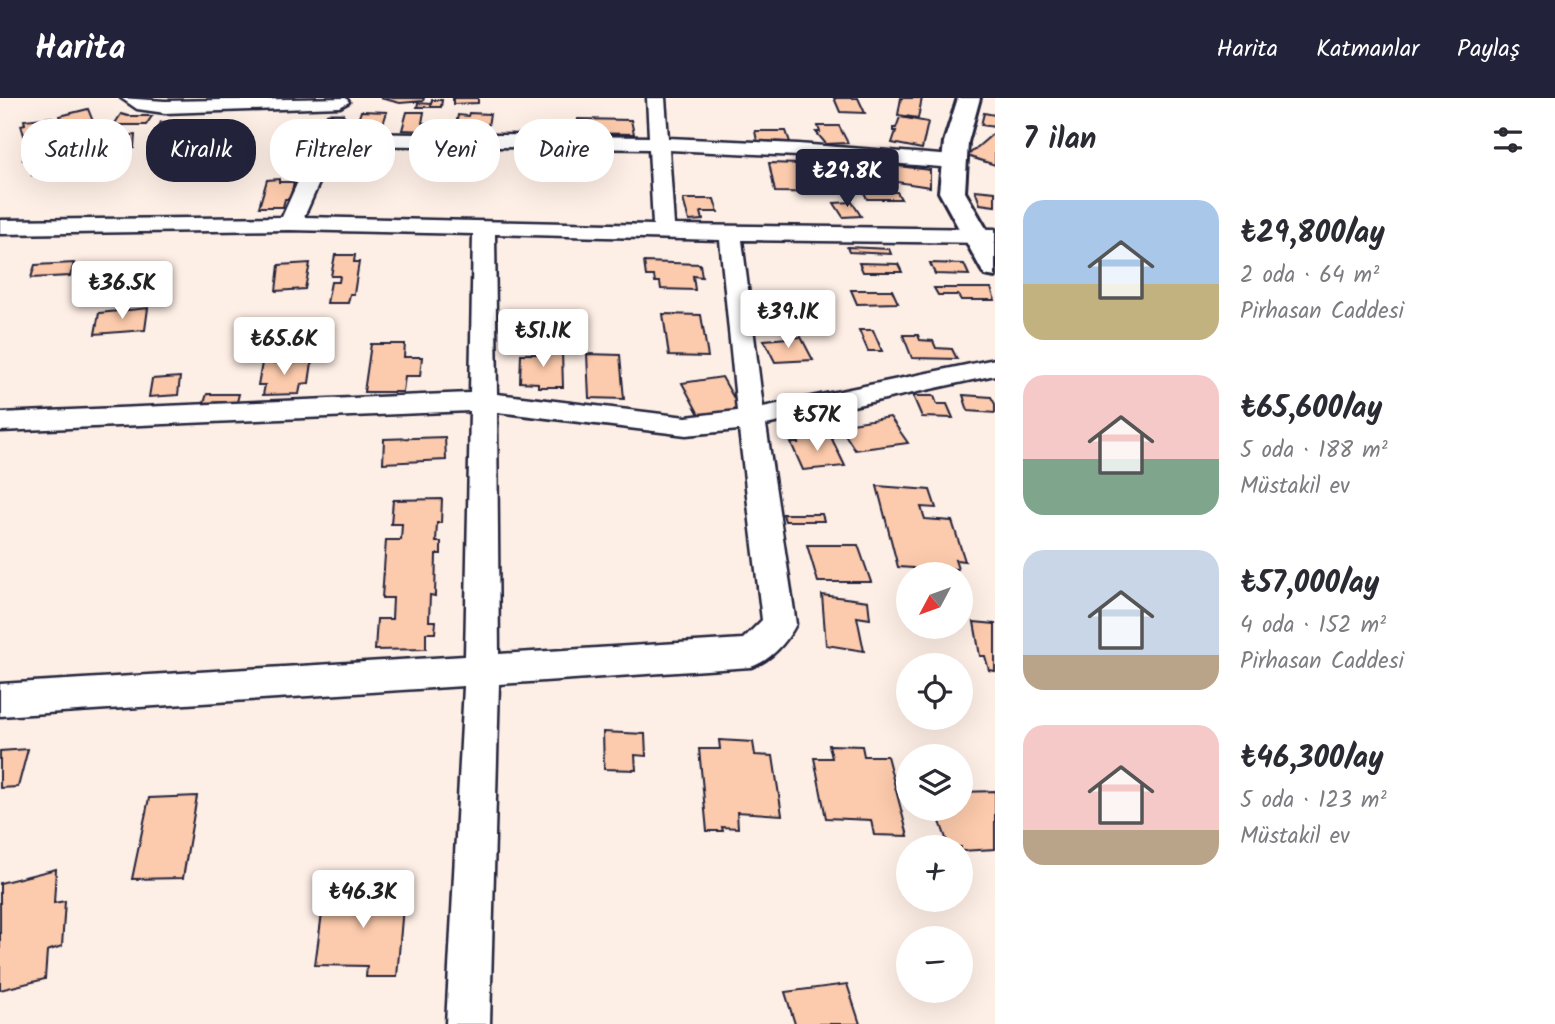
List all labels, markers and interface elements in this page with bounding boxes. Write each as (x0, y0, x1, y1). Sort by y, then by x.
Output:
text: Harita (35, 23, 126, 76)
text: Harita (1217, 30, 1278, 69)
text: Katmanlar (1316, 30, 1419, 69)
text: Paylaş (1457, 30, 1520, 69)
text: 7 ilan (1023, 116, 1096, 164)
chip: Satılık (21, 119, 132, 182)
chip: Kiralık (146, 119, 256, 182)
chip: Filtreler (270, 119, 395, 182)
chip: Yeni (409, 119, 500, 182)
chip: Daire (514, 119, 614, 182)
icon: filters (1489, 121, 1527, 159)
pin: ₺29.8K (790, 150, 904, 209)
text: ₺29.8K (812, 154, 882, 190)
text: ₺29,800/ay (1240, 210, 1385, 258)
icon: home (1079, 228, 1163, 312)
text: 2 oda · 64 m² (1240, 258, 1379, 294)
pin: ₺36.5K (65, 262, 179, 321)
text: ₺36.5K (88, 266, 156, 302)
pin: ₺39.1K (731, 290, 845, 350)
text: Pirhasan Caddesi (1240, 294, 1404, 330)
text: ₺39.1K (756, 295, 820, 331)
pin: ₺51.1K (486, 310, 600, 369)
text: ₺51.1K (514, 314, 572, 350)
pin: ₺65.6K (227, 317, 341, 377)
text: ₺65.6K (250, 322, 318, 358)
text: ₺65,600/ay (1240, 385, 1382, 433)
pin: ₺57K (776, 394, 858, 453)
text: ₺57K (792, 398, 842, 434)
icon: home (1079, 403, 1163, 487)
text: 5 oda · 188 m² (1240, 433, 1388, 469)
text: Müstakil ev (1240, 469, 1350, 505)
text: ₺57,000/ay (1240, 560, 1379, 608)
north arrow (896, 562, 973, 639)
map controls (896, 562, 973, 1003)
icon: home (1079, 578, 1163, 662)
text: 4 oda · 152 m² (1240, 608, 1386, 644)
text: Pirhasan Caddesi (1240, 644, 1404, 680)
button: locate (896, 653, 973, 730)
text: ₺46,300/ay (1240, 735, 1384, 783)
button: layers (896, 744, 973, 821)
icon: home (1079, 753, 1163, 837)
text: 5 oda · 123 m² (1240, 783, 1387, 819)
text: Müstakil ev (1240, 819, 1350, 855)
button: + (896, 835, 973, 912)
pin: ₺46.3K (306, 870, 420, 930)
text: ₺46.3K (328, 875, 398, 911)
button: − (896, 926, 973, 1003)

